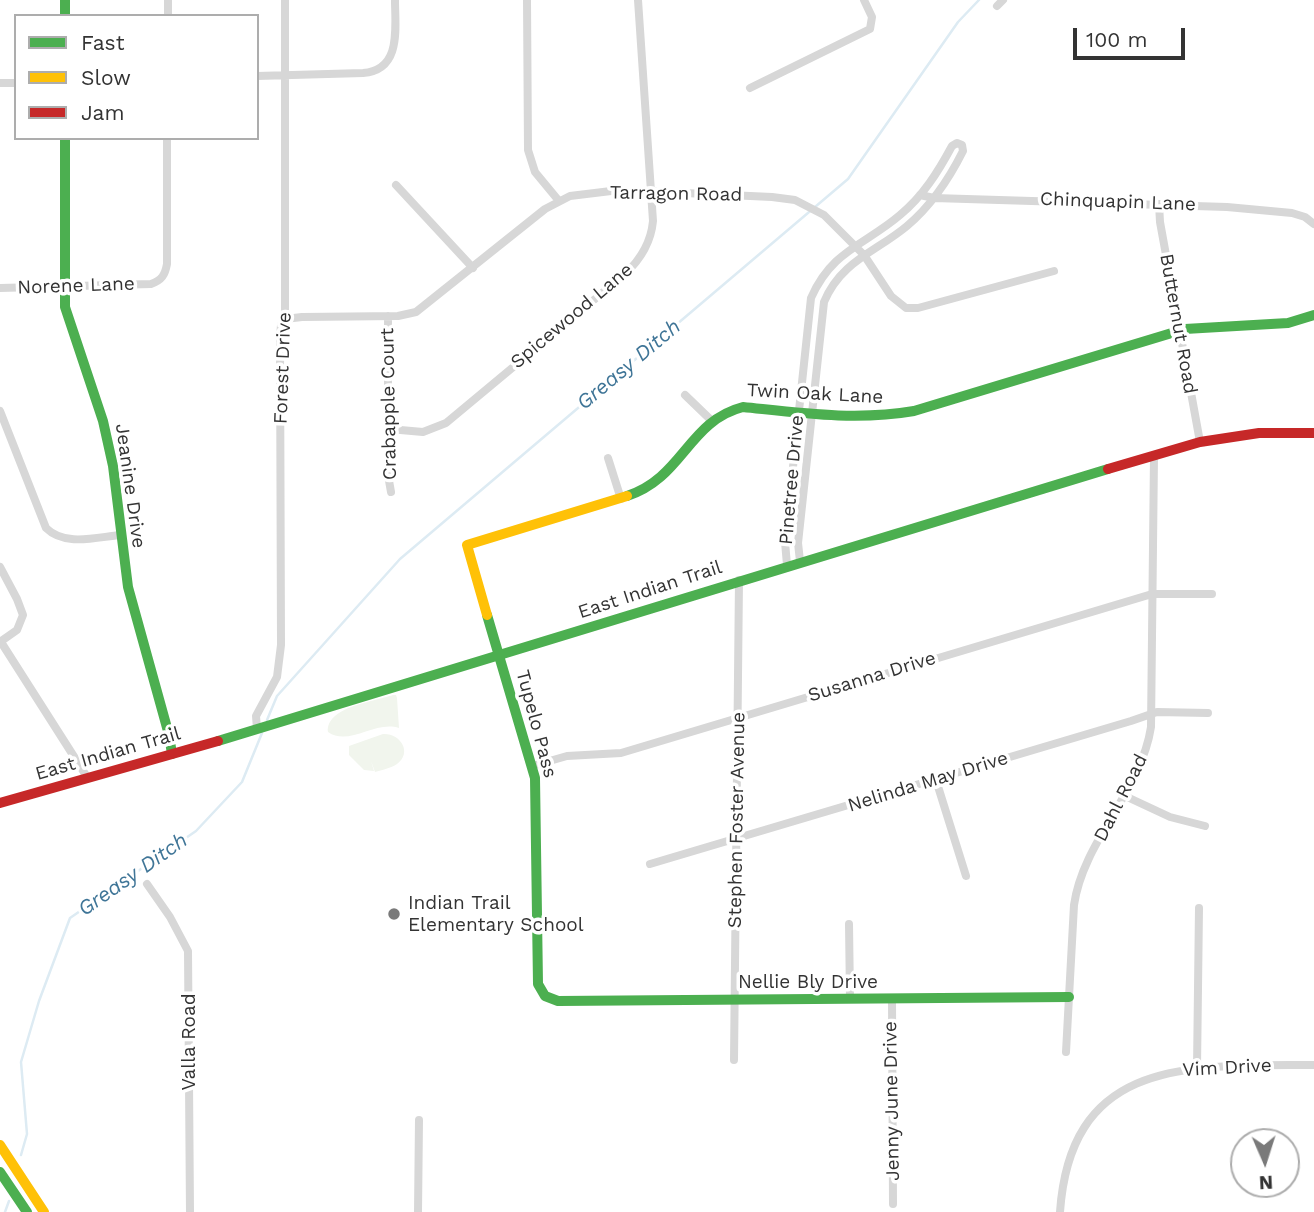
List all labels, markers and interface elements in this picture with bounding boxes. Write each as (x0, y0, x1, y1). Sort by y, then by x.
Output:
legend (14, 14, 259, 140)
scale bar (1076, 14, 1188, 58)
text: 100 m (1086, 27, 1148, 52)
text: Fast (81, 30, 125, 55)
text: Slow (81, 65, 131, 90)
text: Jam (81, 100, 124, 125)
street label: Tarragon Road (610, 181, 742, 207)
street label: Chinquapin Lane (1040, 188, 1196, 216)
street label: Butternut Road (1154, 252, 1202, 396)
street label: Spicewood Lane (506, 258, 638, 374)
street label: Norene Lane (17, 273, 135, 299)
street label: Forest Drive (270, 312, 296, 424)
water label: Greasy Ditch (572, 314, 686, 416)
street label: Crabapple Court (376, 328, 402, 480)
street label: Twin Oak Lane (746, 379, 884, 409)
street label: Pinetree Drive (775, 414, 809, 546)
street label: Jeanine Drive (110, 422, 150, 550)
street label: East Indian Trail (575, 556, 725, 624)
street label: Susanna Drive (805, 647, 939, 707)
street label: Tupelo Pass (511, 667, 561, 781)
street label: Stephen Foster Avenue (724, 712, 750, 928)
street label: East Indian Trail (33, 722, 183, 786)
street label: Nelinda May Drive (845, 747, 1011, 817)
street label: Dahl Road (1089, 751, 1153, 845)
water label: Greasy Ditch (73, 828, 193, 922)
place label: Indian Trail Elementary School (408, 892, 584, 936)
marker: Indian Trail Elementary School (386, 906, 402, 922)
street label: Nellie Bly Drive (738, 971, 878, 993)
street label: Valla Road (178, 993, 200, 1091)
street label: Jenny June Drive (879, 1021, 905, 1181)
street label: Vim Drive (1182, 1054, 1272, 1082)
north arrow (1230, 1128, 1300, 1198)
text: N (1258, 1171, 1274, 1194)

